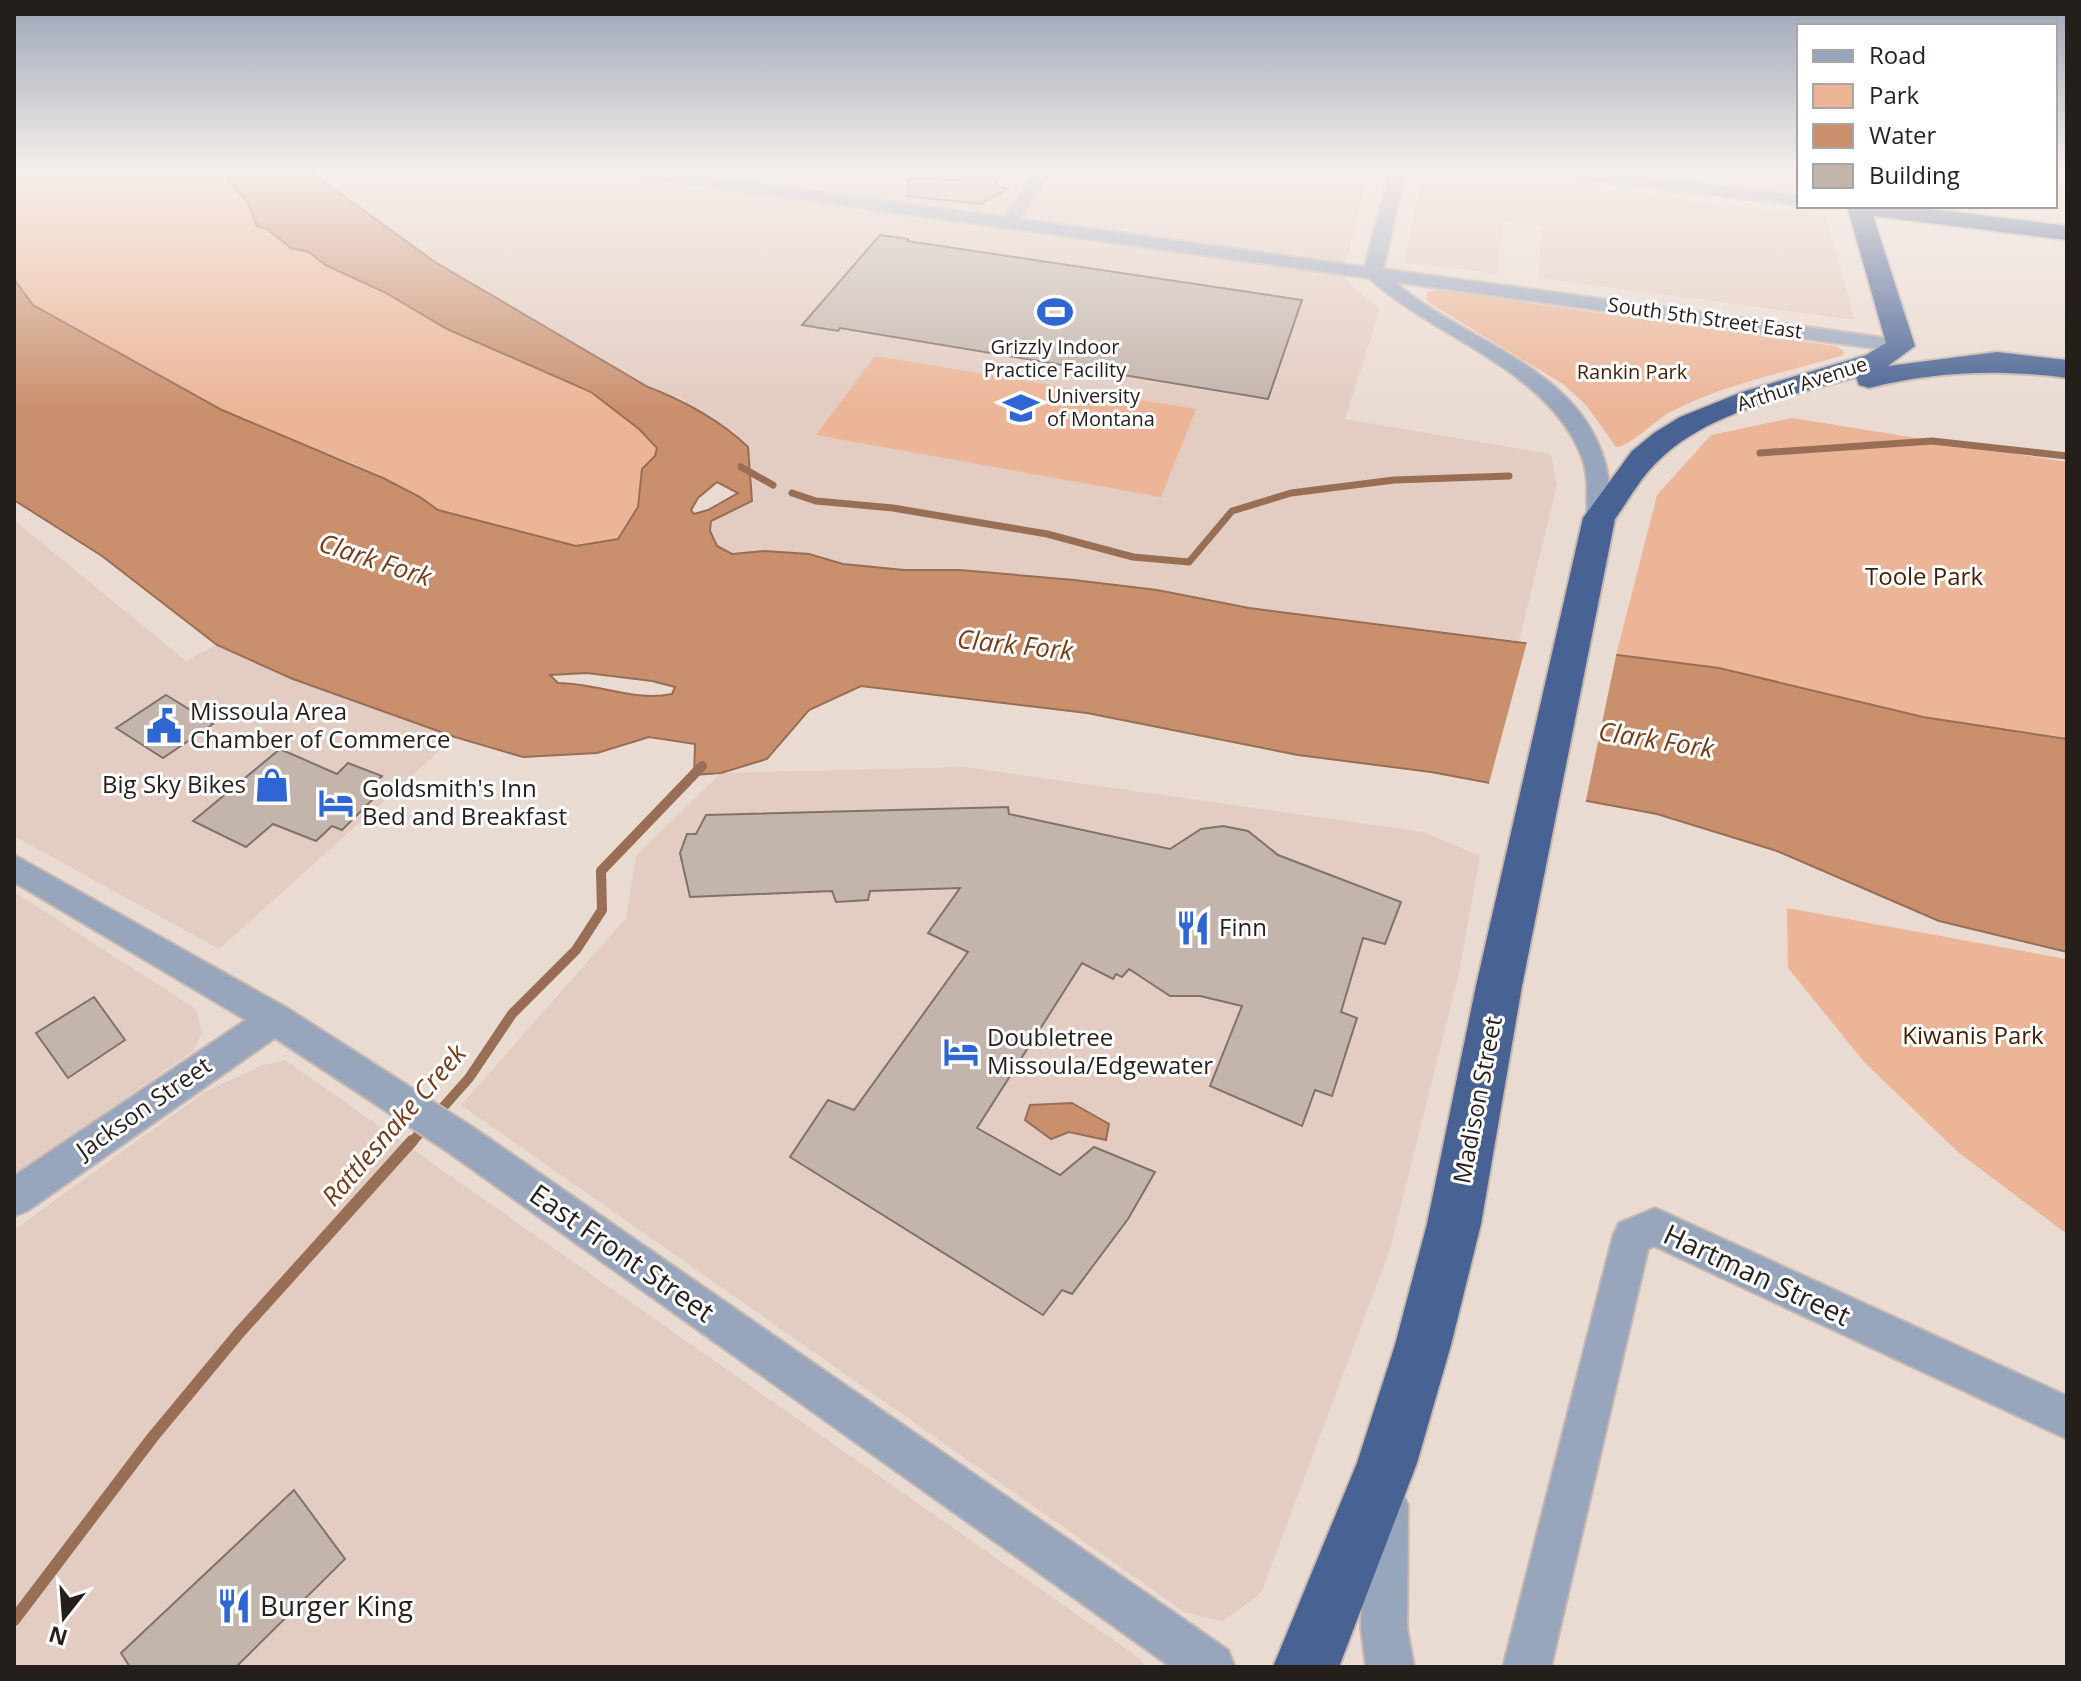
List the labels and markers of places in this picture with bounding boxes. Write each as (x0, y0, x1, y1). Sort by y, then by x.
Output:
sports icon: Grizzly Indoor Practice Facility (1036, 293, 1074, 331)
place label: Grizzly Indoor Practice Facility (984, 333, 1127, 383)
place label: University of Montana (1047, 382, 1155, 432)
school or university icon: University of Montana (1002, 389, 1040, 427)
place label: Missoula Area Chamber of Commerce (190, 694, 451, 755)
public building icon: Missoula Area Chamber of Commerce (145, 707, 183, 745)
shop icon: Big Sky Bikes (253, 766, 291, 804)
place label: Big Sky Bikes (102, 767, 246, 800)
place label: Goldsmith's Inn Bed and Breakfast (362, 771, 567, 832)
hotel icon: Goldsmith's Inn Bed and Breakfast (317, 784, 355, 822)
restaurant icon: Finn (1174, 909, 1212, 947)
place label: Finn (1219, 910, 1267, 943)
place label: Doubletree Missoula/Edgewater (987, 1020, 1213, 1081)
hotel icon: Doubletree Missoula/Edgewater (942, 1033, 980, 1071)
place label: Burger King (260, 1586, 413, 1624)
restaurant icon: Burger King (215, 1587, 253, 1625)

